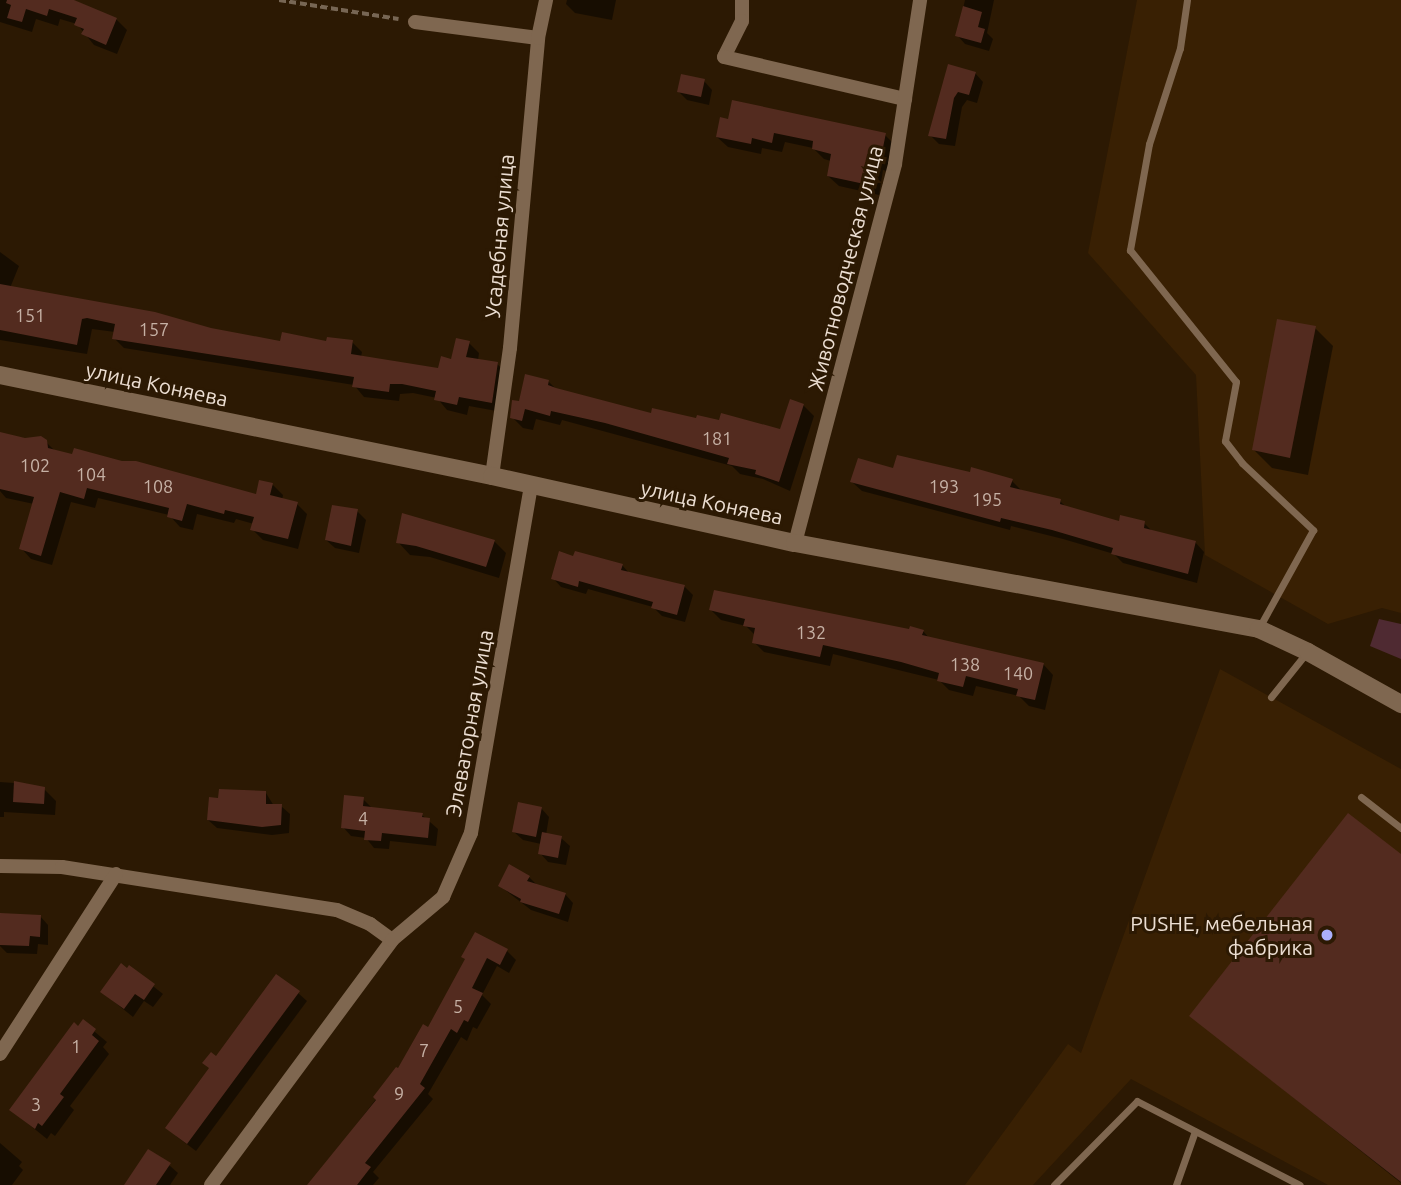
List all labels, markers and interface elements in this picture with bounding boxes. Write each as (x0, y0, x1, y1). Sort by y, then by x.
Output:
street label: Животноводческая улица (802, 143, 888, 393)
street label: Усадебная улица (479, 153, 519, 319)
house number: 151 (15, 304, 45, 326)
house number: 157 (139, 318, 169, 340)
street label: улица Коняева (84, 357, 230, 411)
house number: 181 (702, 427, 732, 449)
house number: 102 (20, 454, 50, 476)
house number: 104 (76, 463, 106, 485)
house number: 108 (143, 475, 173, 497)
street label: улица Коняева (639, 475, 785, 529)
house number: 193 (929, 475, 959, 497)
house number: 195 (972, 488, 1002, 510)
house number: 132 (796, 621, 826, 643)
street label: Элеваторная улица (440, 628, 498, 818)
house number: 138 (950, 653, 980, 675)
house number: 140 (1003, 662, 1033, 684)
house number: 4 (358, 807, 368, 829)
place label: PUSHE, мебельная фабрика (1130, 910, 1313, 960)
marker: PUSHE, мебельная фабрика (1319, 927, 1335, 943)
house number: 5 (453, 995, 463, 1017)
house number: 1 (71, 1035, 81, 1057)
house number: 7 (419, 1039, 429, 1061)
house number: 9 (394, 1082, 404, 1104)
house number: 3 (31, 1093, 41, 1115)

